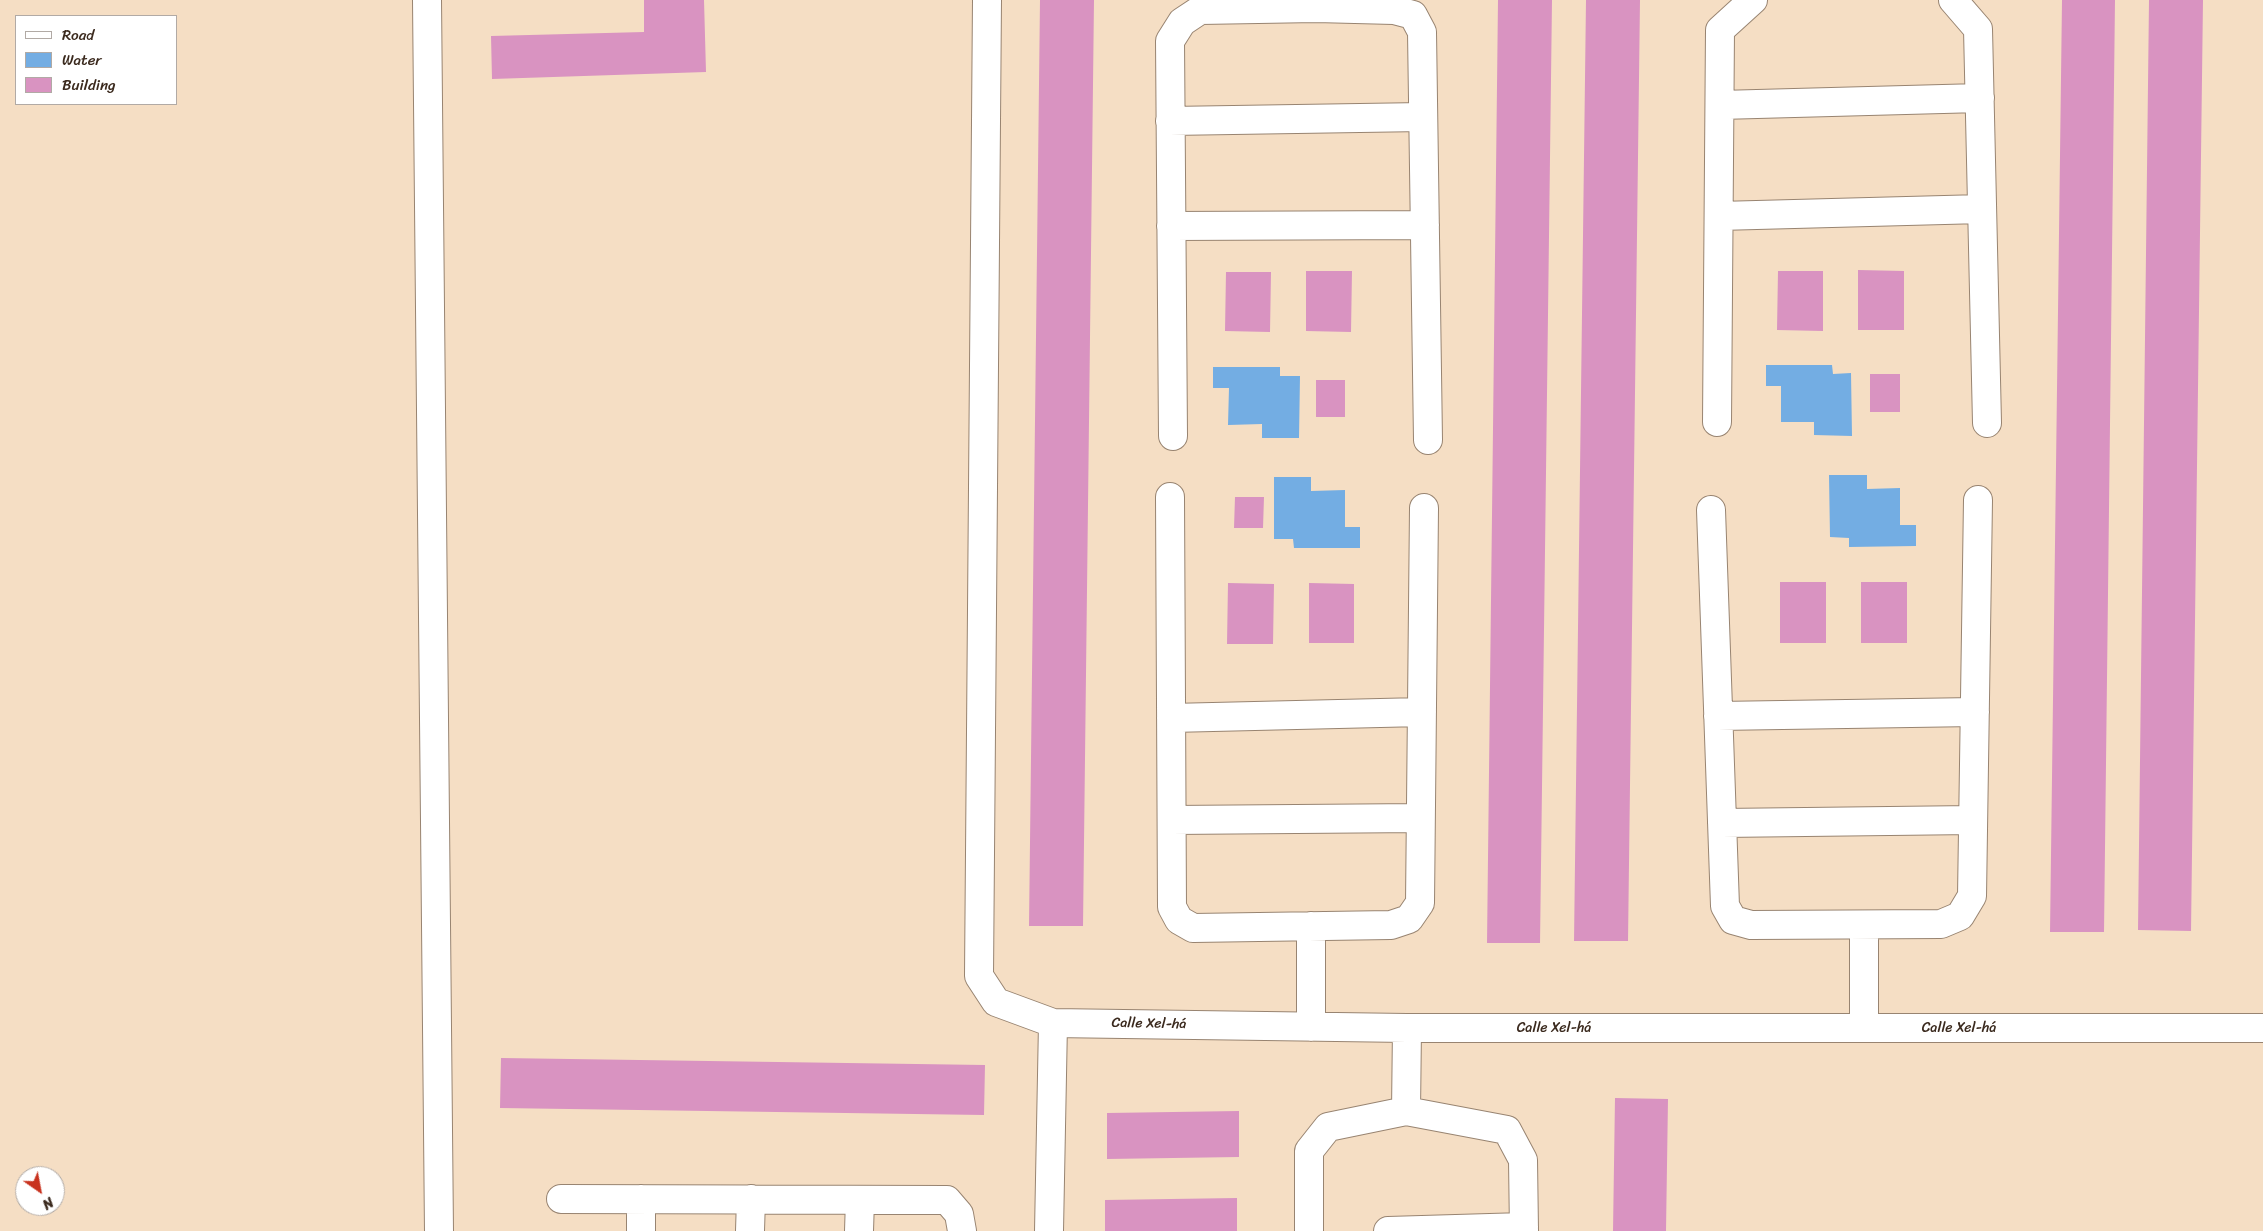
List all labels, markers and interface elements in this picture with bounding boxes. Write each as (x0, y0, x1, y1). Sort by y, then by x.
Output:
legend (15, 15, 178, 105)
text: Road (62, 22, 94, 48)
text: Water (62, 47, 102, 73)
text: Building (62, 72, 116, 98)
street label: Calle Xel-há (1111, 1015, 1187, 1033)
street label: Calle Xel-há (1517, 1020, 1591, 1036)
street label: Calle Xel-há (1922, 1020, 1996, 1036)
north arrow (15, 1166, 65, 1216)
text: N (37, 1190, 59, 1216)

